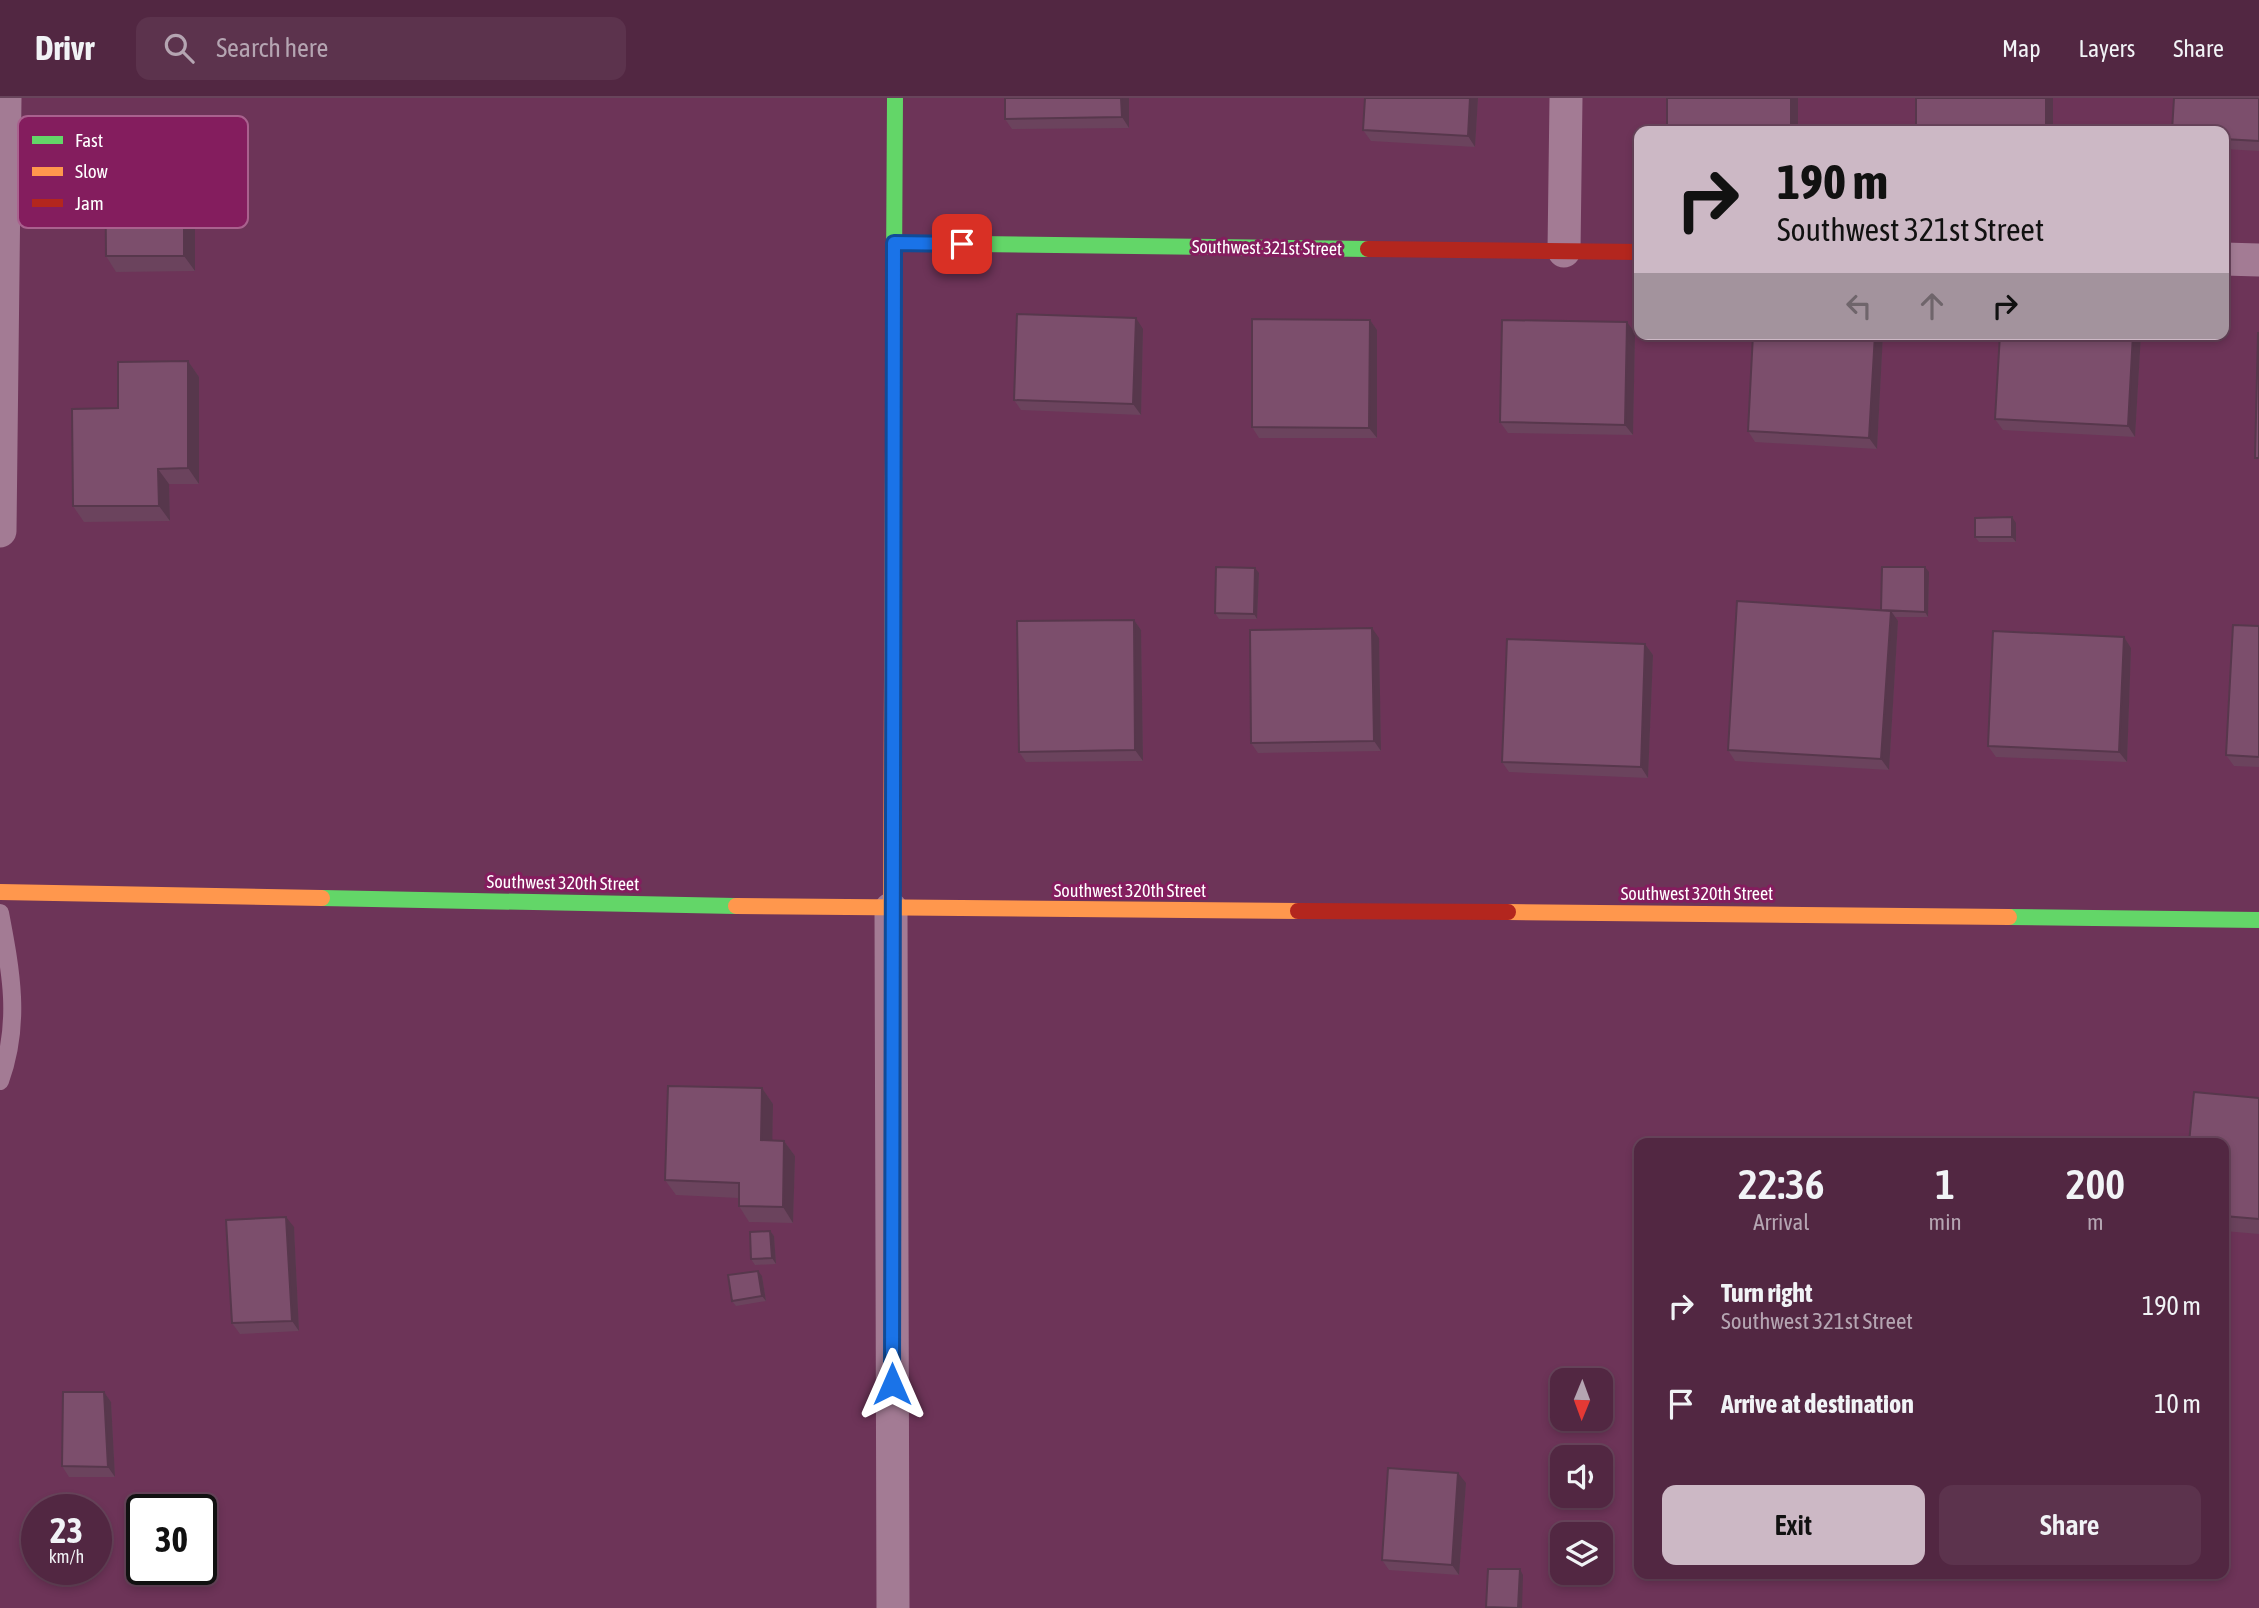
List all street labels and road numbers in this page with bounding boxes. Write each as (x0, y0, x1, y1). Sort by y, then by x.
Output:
street label: Southwest 321st Street (1192, 236, 1342, 259)
street label: Southwest 320th Street (487, 871, 639, 894)
street label: Southwest 320th Street (1054, 880, 1206, 901)
street label: Southwest 320th Street (1621, 883, 1773, 904)

